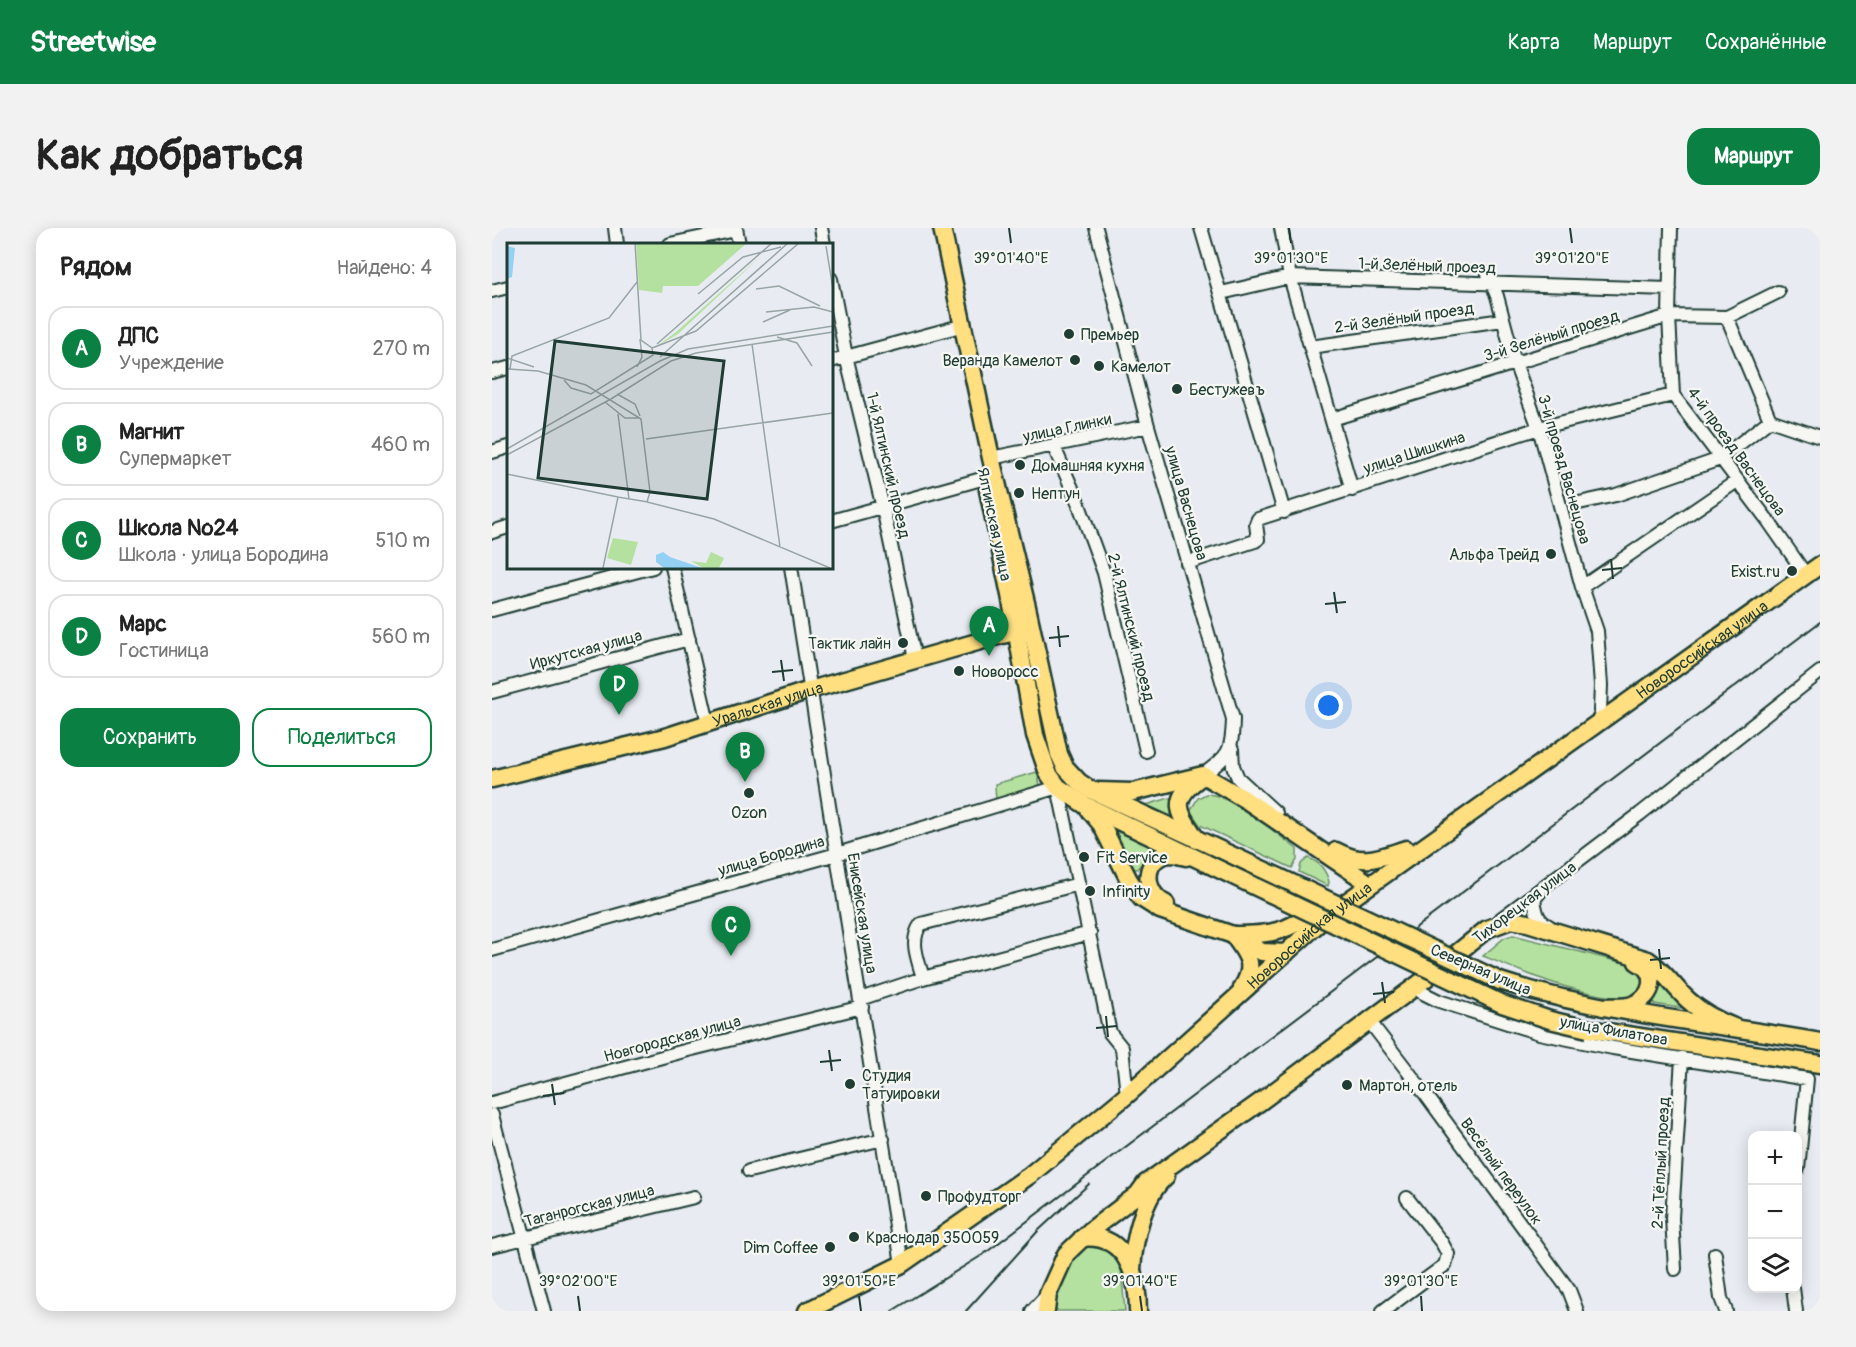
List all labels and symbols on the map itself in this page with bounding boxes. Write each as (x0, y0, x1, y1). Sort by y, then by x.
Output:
inset map (507, 243, 832, 568)
text: 39°01'40"E (974, 249, 1048, 268)
text: 39°01'30"E (1254, 249, 1328, 268)
text: 39°01'20"E (1535, 249, 1609, 268)
street label: 1-й Зелёный проезд (1358, 254, 1497, 278)
street label: 2-й Зелёный проезд (1333, 298, 1475, 338)
street label: 3-й Зелёный проезд (1481, 306, 1622, 366)
place label: Премьер (1081, 325, 1139, 345)
marker: Премьер (1062, 327, 1076, 341)
place label: Веранда Камелот (942, 351, 1063, 371)
marker: Веранда Камелот (1068, 353, 1082, 367)
place label: Камелот (1111, 357, 1171, 377)
marker: Камелот (1092, 359, 1106, 373)
place label: Бестужевъ (1189, 380, 1265, 400)
marker: Бестужевъ (1170, 382, 1184, 396)
street label: 4-й проезд Васнецова (1683, 383, 1790, 520)
street label: 1-й Ялтинский проезд (862, 390, 915, 541)
street label: 3-й проезд Васнецова (1533, 392, 1595, 546)
street label: улица Глинки (1020, 409, 1113, 447)
street label: улица Шишкина (1360, 427, 1468, 479)
street label: улица Васнецова (1160, 443, 1212, 563)
place label: Домашняя кухня (1031, 456, 1145, 476)
marker: Домашняя кухня (1013, 458, 1027, 472)
street label: Ялтинская улица (972, 466, 1016, 583)
place label: Нептун (1031, 484, 1080, 504)
marker: Нептун (1012, 486, 1026, 500)
place label: Альфа Трейд (1449, 545, 1539, 565)
marker: Альфа Трейд (1544, 547, 1558, 561)
street label: 2-й Ялтинский проезд (1103, 551, 1159, 704)
place label: Exist.ru (1731, 562, 1780, 582)
marker: Exist.ru (1785, 564, 1799, 578)
street label: Новороссийская улица (1632, 596, 1772, 704)
pin: A (970, 606, 1008, 656)
street label: Иркутская улица (528, 625, 644, 674)
place label: Тактик лайн (808, 634, 891, 654)
marker: Тактик лайн (896, 636, 910, 650)
place label: Новоросс (971, 662, 1039, 682)
marker: Новоросс (952, 664, 966, 678)
pin: D (600, 666, 638, 715)
street label: Уральская улица (710, 678, 826, 732)
your location (1314, 691, 1343, 720)
pin: B (726, 732, 764, 782)
marker: Ozon (742, 786, 756, 800)
place label: Ozon (731, 803, 767, 823)
street label: улица Бородина (715, 831, 827, 881)
place label: Fit Service (1096, 848, 1168, 868)
marker: Fit Service (1077, 850, 1091, 864)
street label: Енисейская улица (843, 851, 881, 975)
street label: Тихорецкая улица (1469, 857, 1580, 948)
street label: Новороссийская улица (1243, 878, 1376, 994)
place label: Infinity (1102, 882, 1150, 902)
marker: Infinity (1083, 884, 1097, 898)
pin: C (712, 906, 750, 956)
street label: Северная улица (1427, 940, 1534, 1000)
street label: Новгородская улица (602, 1011, 743, 1067)
street label: улица Филатова (1557, 1012, 1669, 1050)
place label: Студия Татуировки (862, 1066, 940, 1104)
place label: Мартон, отель (1359, 1076, 1458, 1096)
marker: Студия Татуировки (843, 1077, 857, 1091)
marker: Мартон, отель (1340, 1078, 1354, 1092)
street label: 2-й Тёплый проезд (1648, 1096, 1674, 1229)
street label: Весёлый переулок (1456, 1114, 1547, 1229)
street label: Таганрогская улица (522, 1180, 656, 1232)
place label: Профудторг (938, 1187, 1022, 1207)
marker: Профудторг (919, 1189, 933, 1203)
place label: Краснодар 350059 (866, 1228, 999, 1248)
marker: Краснодар 350059 (847, 1230, 861, 1244)
place label: Dim Coffee (743, 1238, 818, 1258)
marker: Dim Coffee (823, 1240, 837, 1254)
text: 39°02'00"E (539, 1272, 618, 1291)
text: 39°01'50"E (822, 1272, 896, 1291)
text: 39°01'40"E (1103, 1272, 1177, 1291)
text: 39°01'30"E (1384, 1272, 1458, 1291)

